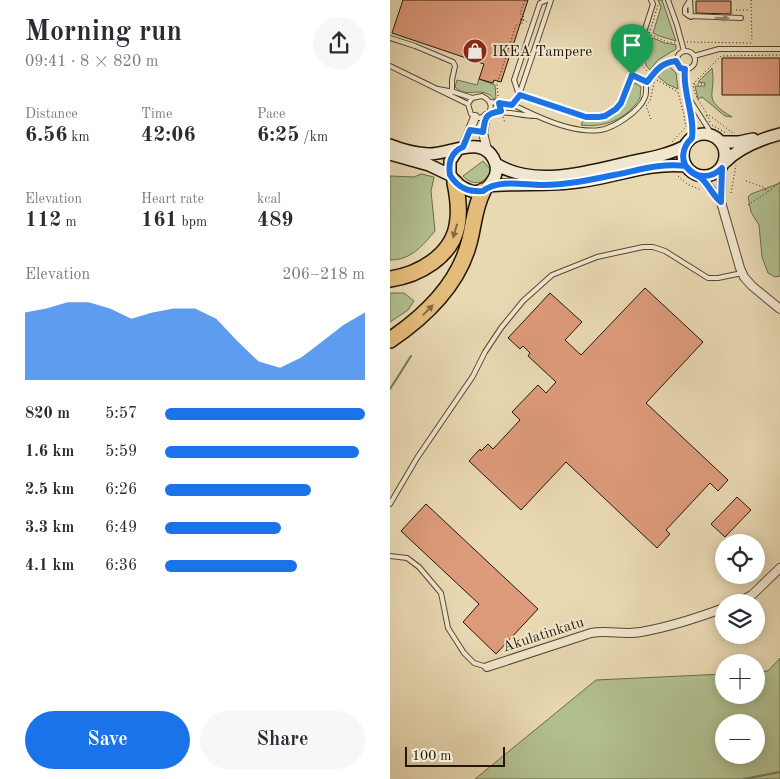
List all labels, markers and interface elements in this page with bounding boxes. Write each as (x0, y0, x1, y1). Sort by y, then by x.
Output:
one-way arrow (715, 14, 731, 22)
button: share (313, 17, 365, 69)
text: Morning run (25, 19, 182, 47)
pin (611, 24, 653, 75)
icon: arrive (618, 31, 646, 59)
shop icon: IKEA Tampere (462, 38, 488, 64)
place label: IKEA Tampere (492, 45, 592, 60)
text: 09:41 · 8 × 820 m (25, 54, 158, 70)
text: Distance (25, 107, 78, 121)
text: Time (141, 107, 172, 121)
text: Pace (257, 107, 285, 121)
text: 6.56 (25, 125, 67, 146)
text: 42:06 (141, 125, 196, 146)
text: 6:25 (257, 125, 299, 146)
text: km (67, 130, 90, 144)
text: /km (299, 130, 328, 144)
text: Elevation (25, 192, 82, 206)
text: Heart rate (141, 192, 204, 206)
text: kcal (257, 192, 281, 206)
text: 112 (25, 210, 62, 231)
text: 161 (141, 210, 178, 231)
text: 489 (257, 210, 294, 231)
text: m (62, 215, 77, 229)
text: bpm (178, 215, 207, 229)
one-way arrow (451, 223, 459, 238)
text: Elevation (25, 267, 90, 283)
text: 206–218 m (282, 267, 365, 283)
one-way arrow (421, 304, 433, 316)
text: 820 m (25, 406, 70, 422)
text: 5:57 (105, 406, 137, 422)
text: 1.6 km (25, 444, 74, 460)
text: 5:59 (105, 444, 137, 460)
text: 2.5 km (25, 482, 74, 498)
text: 6:26 (105, 482, 137, 498)
text: 3.3 km (25, 520, 74, 536)
text: 6:49 (105, 520, 137, 536)
map controls (715, 534, 765, 764)
button: locate (715, 534, 765, 584)
text: 4.1 km (25, 558, 74, 574)
text: 6:36 (105, 558, 137, 574)
button: layers (715, 594, 765, 644)
street label: Akulatinkatu (501, 615, 586, 656)
button: + (715, 654, 765, 704)
button: Save (25, 711, 190, 769)
button: Share (200, 711, 365, 769)
button: − (715, 714, 765, 764)
scale bar (405, 744, 505, 767)
text: 100 m (412, 749, 451, 763)

